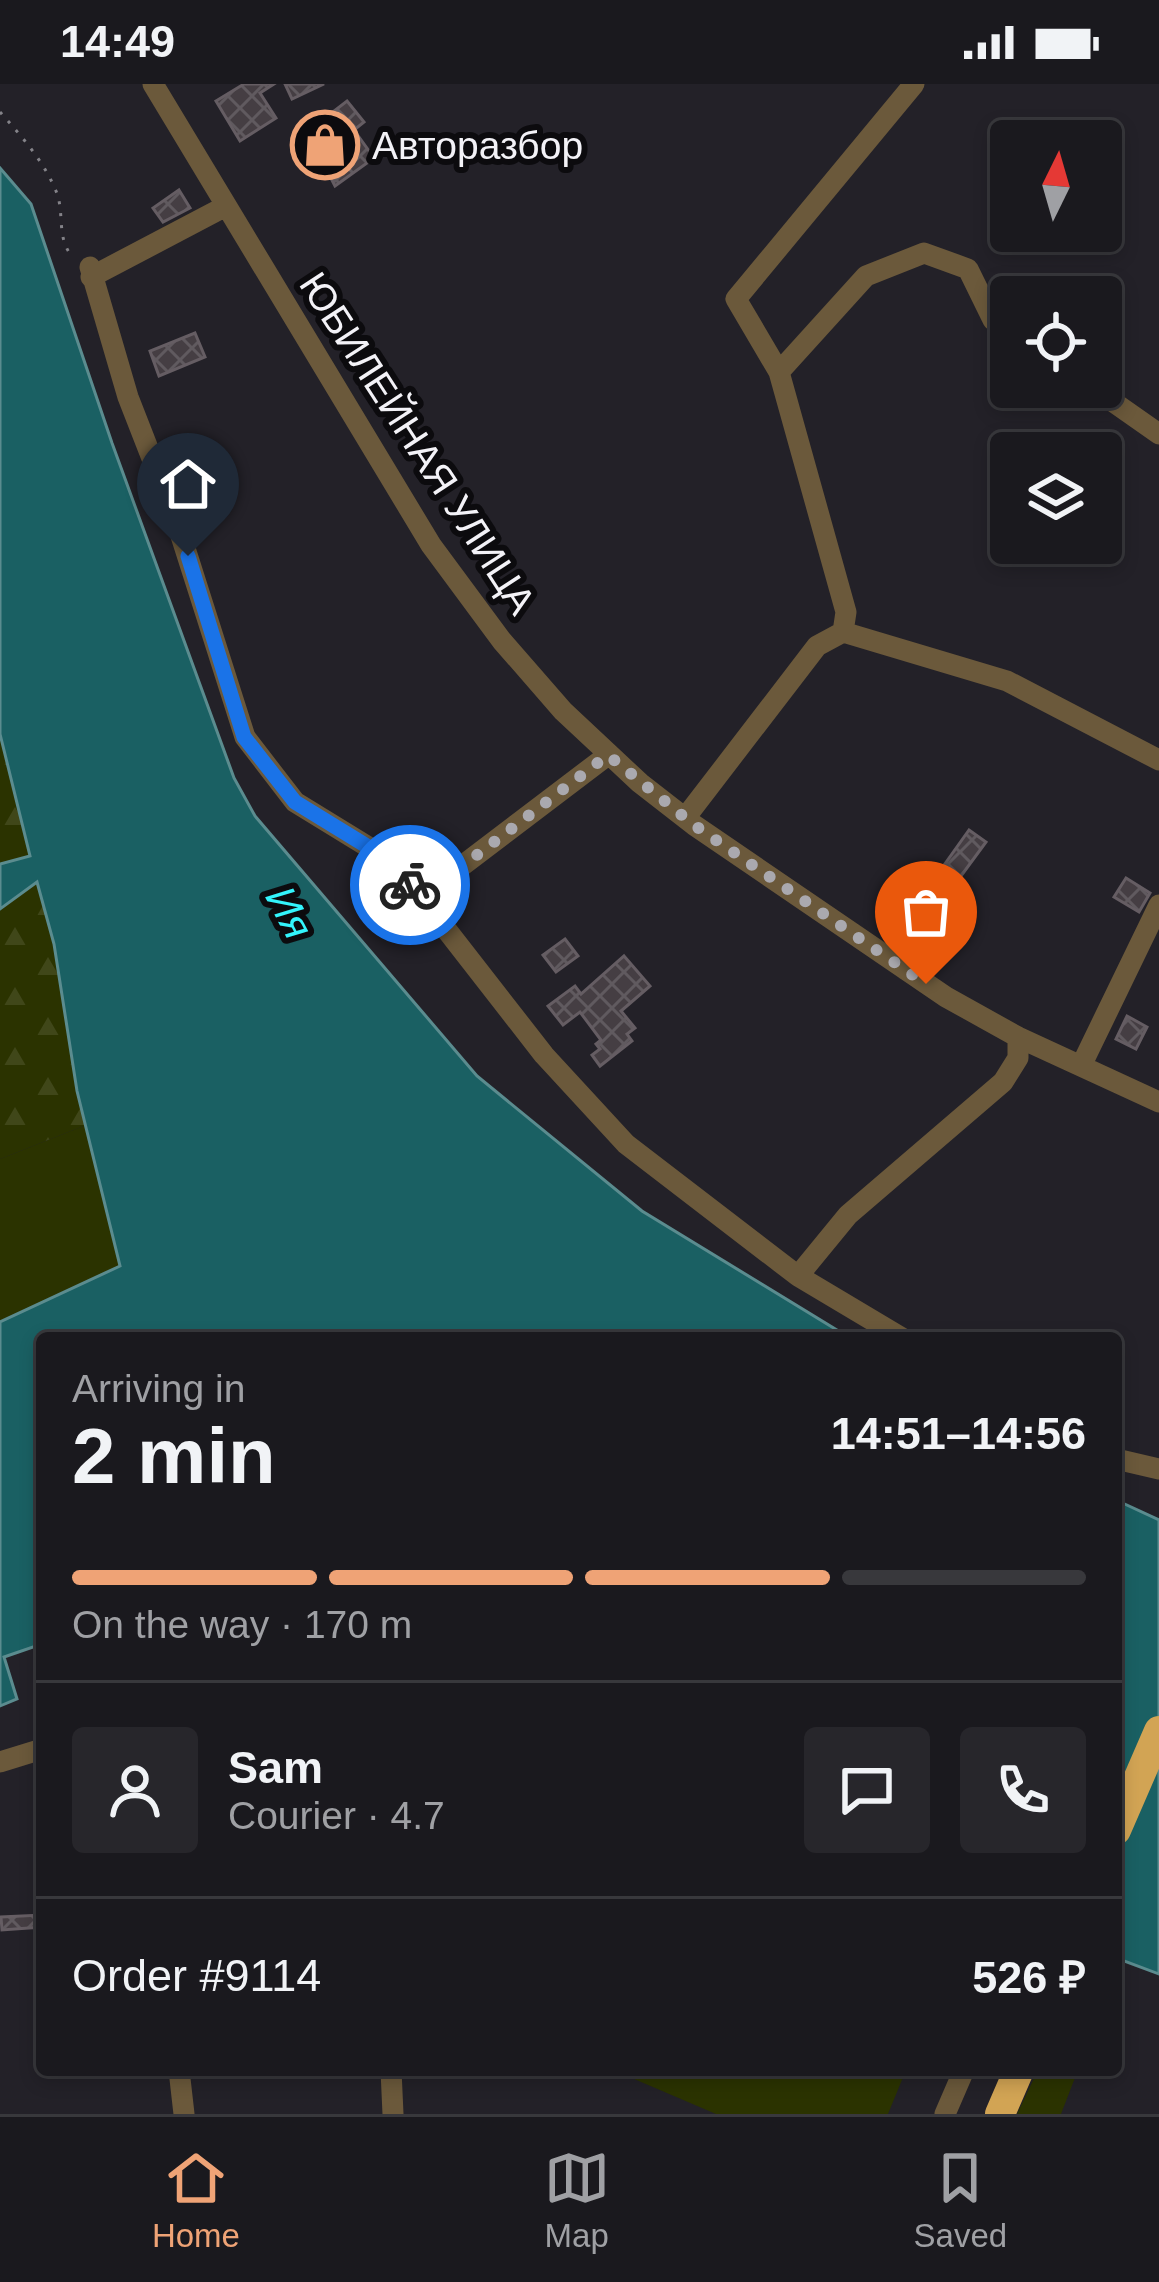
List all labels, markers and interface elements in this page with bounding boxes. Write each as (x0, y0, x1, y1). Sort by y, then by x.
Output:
text: 14:49 (60, 16, 175, 67)
shop icon: Авторазбор (290, 110, 360, 180)
north arrow (990, 120, 1122, 252)
map controls (990, 120, 1122, 564)
place label: Авторазбор (372, 124, 583, 167)
street label: ЮБИЛЕЙНАЯ УЛИЦА (291, 264, 545, 622)
button: locate (990, 276, 1122, 408)
button: layers (990, 432, 1122, 564)
pin (137, 433, 239, 556)
icon: home (155, 451, 221, 517)
courier (350, 825, 470, 945)
icon: bike (377, 852, 443, 918)
pin (875, 861, 977, 984)
water label: Ия (256, 878, 323, 946)
icon: bag (893, 879, 959, 945)
text: Arriving in (72, 1367, 245, 1410)
text: 14:51–14:56 (831, 1408, 1086, 1459)
text: 2 min (72, 1412, 276, 1500)
text: On the way · 170 m (72, 1603, 412, 1646)
button: person (72, 1727, 198, 1853)
button: chat (804, 1727, 930, 1853)
button: phone (960, 1727, 1086, 1853)
text: Sam (228, 1742, 323, 1793)
text: Courier · 4.7 (228, 1794, 445, 1837)
text: Order #9114 (72, 1950, 321, 2001)
text: 526 ₽ (972, 1952, 1086, 2003)
tab: Home (152, 2145, 240, 2255)
tab: Map (544, 2145, 610, 2255)
tab: Saved (914, 2145, 1007, 2255)

